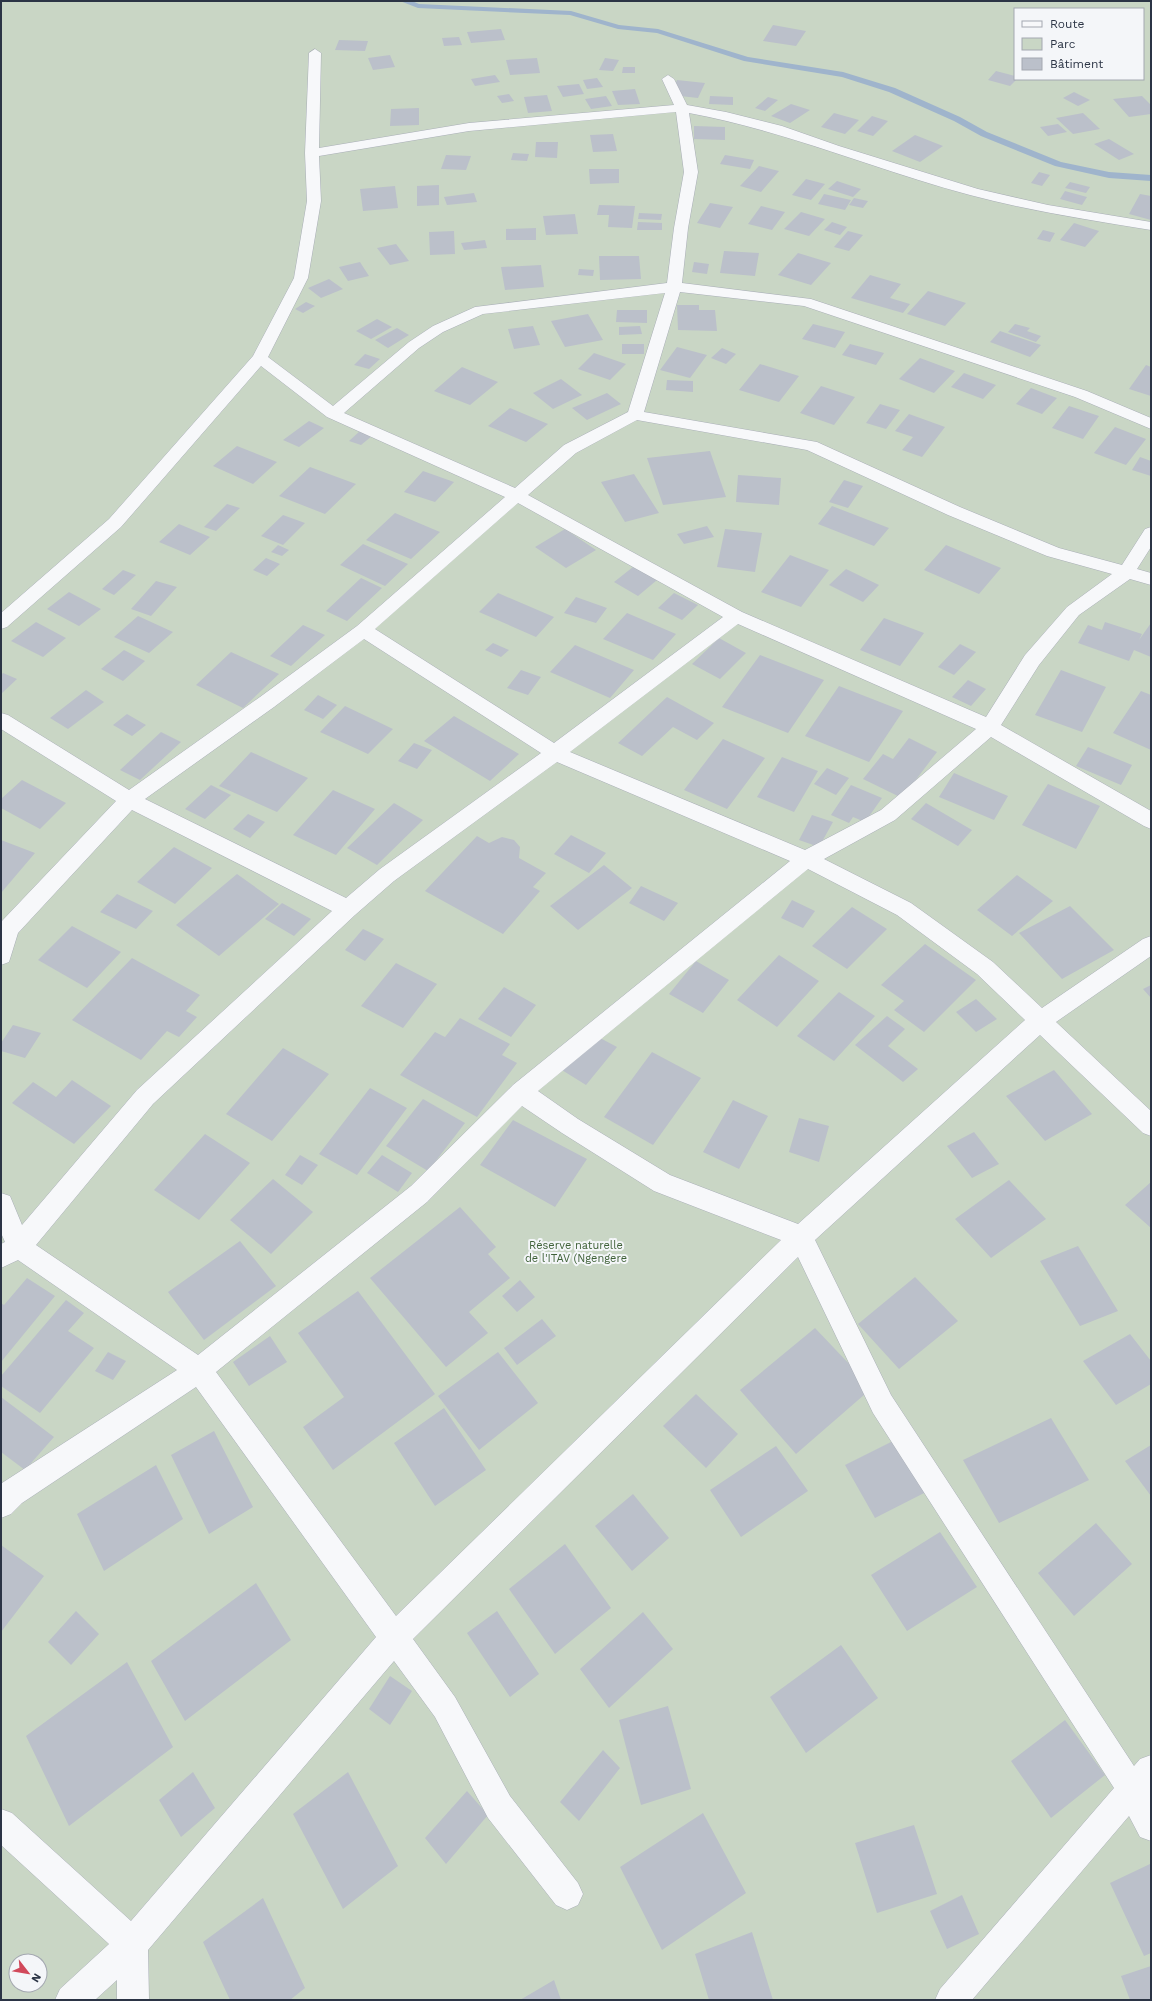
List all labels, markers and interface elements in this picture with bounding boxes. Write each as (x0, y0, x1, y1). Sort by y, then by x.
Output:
legend (1014, 8, 1144, 80)
text: Route (1050, 17, 1084, 31)
text: Parc (1050, 37, 1076, 51)
text: Bâtiment (1050, 57, 1103, 71)
park label: Réserve naturelle de l'ITAV (Ngengere (525, 1239, 627, 1265)
north arrow (8, 1953, 48, 1993)
text: N (28, 1971, 44, 1985)

